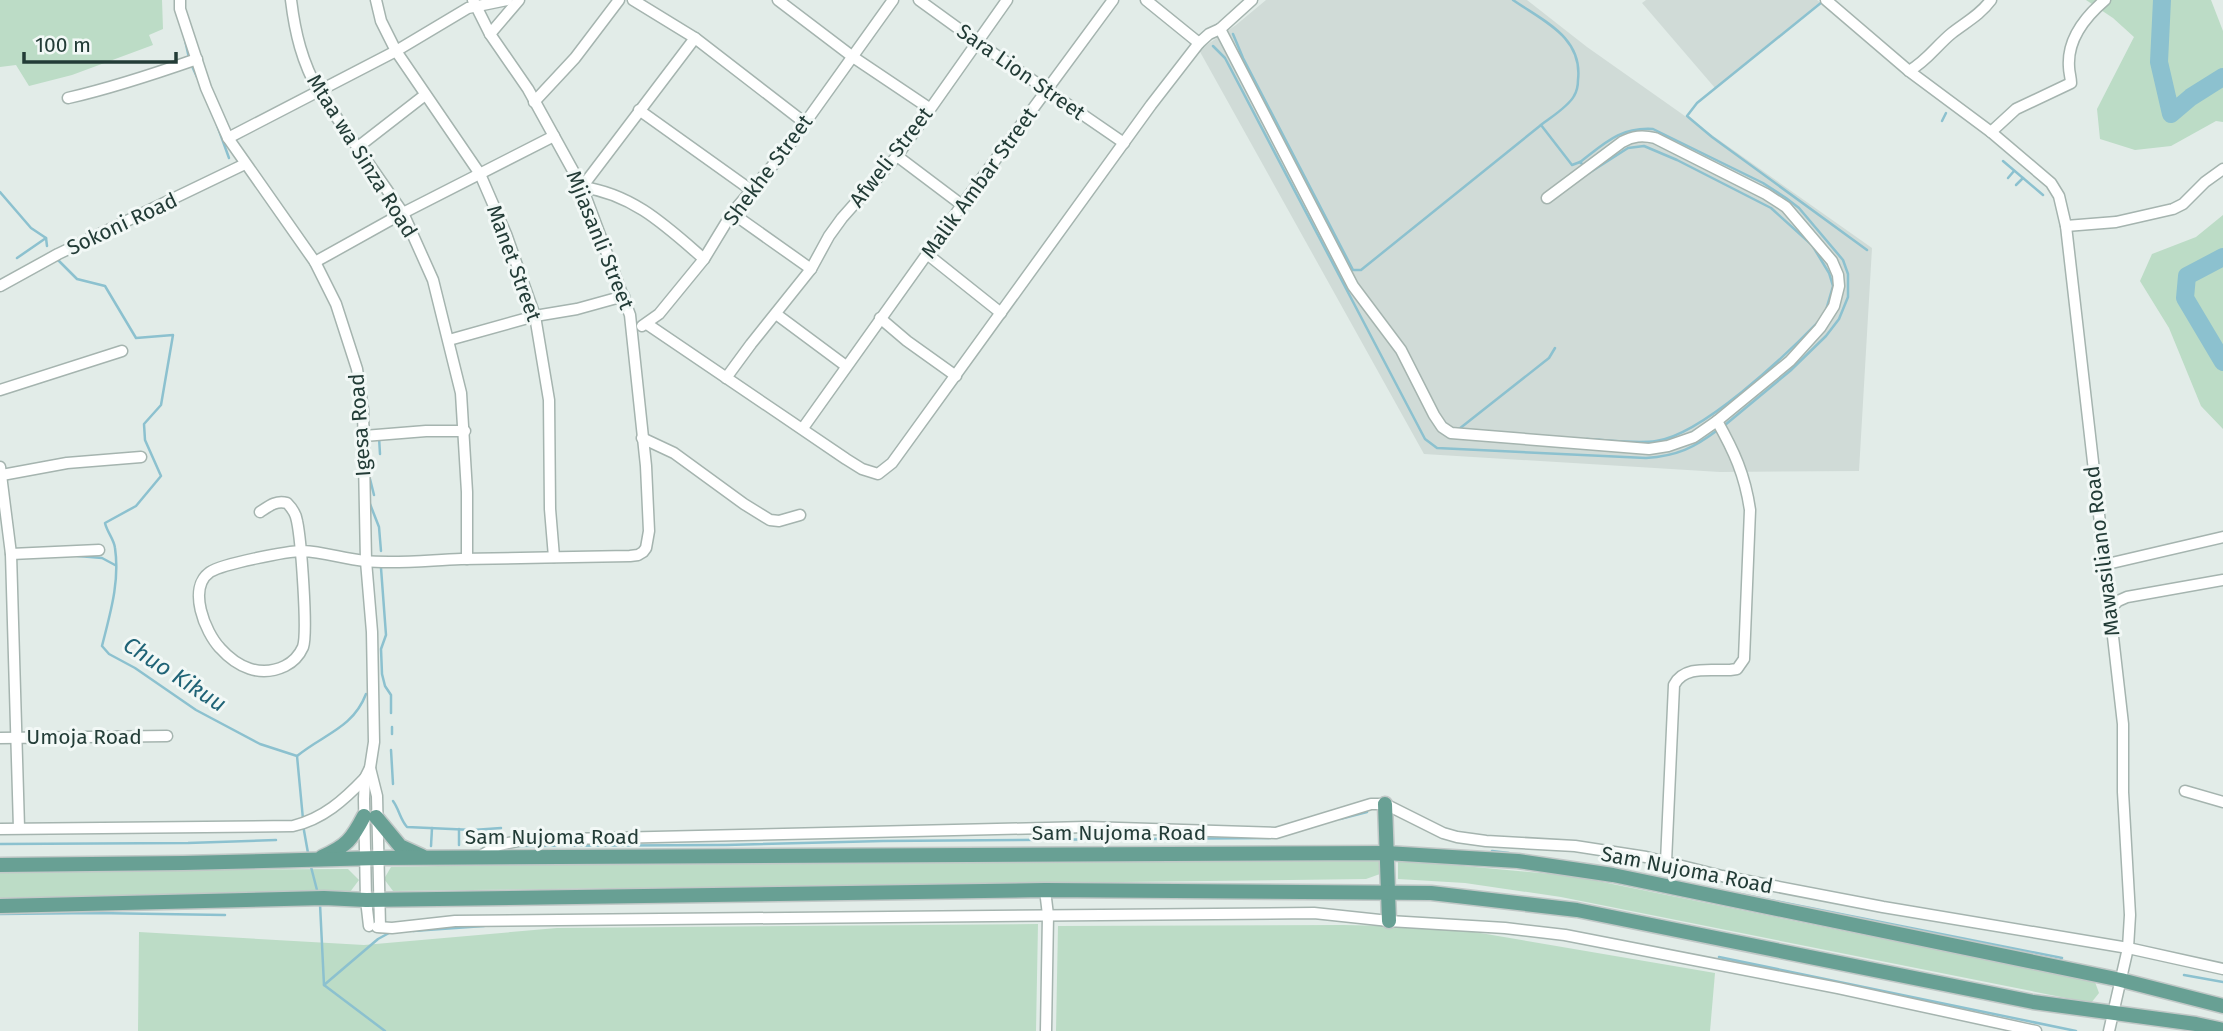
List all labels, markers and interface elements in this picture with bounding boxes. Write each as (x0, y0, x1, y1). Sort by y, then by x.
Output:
street label: Sara Lion Street (952, 18, 1091, 126)
scale bar (24, 21, 177, 65)
text: 100 m (35, 32, 91, 58)
street label: Mtaa wa Sinza Road (301, 69, 423, 243)
street label: Afweli Street (844, 101, 938, 212)
street label: Malik Ambar Street (915, 102, 1043, 264)
street label: Shekhe Street (718, 109, 818, 231)
street label: Mjiasanli Street (560, 167, 640, 314)
street label: Sokoni Road (63, 187, 181, 261)
street label: Manet Street (481, 201, 547, 325)
street label: Igesa Road (343, 373, 377, 477)
street label: Mawasiliano Road (2079, 464, 2125, 638)
water label: Chuo Kikuu (118, 630, 232, 718)
street label: Umoja Road (26, 724, 142, 750)
street label: Sam Nujoma Road (1032, 820, 1206, 846)
street label: Sam Nujoma Road (465, 824, 639, 850)
street label: Sam Nujoma Road (1599, 841, 1775, 899)

